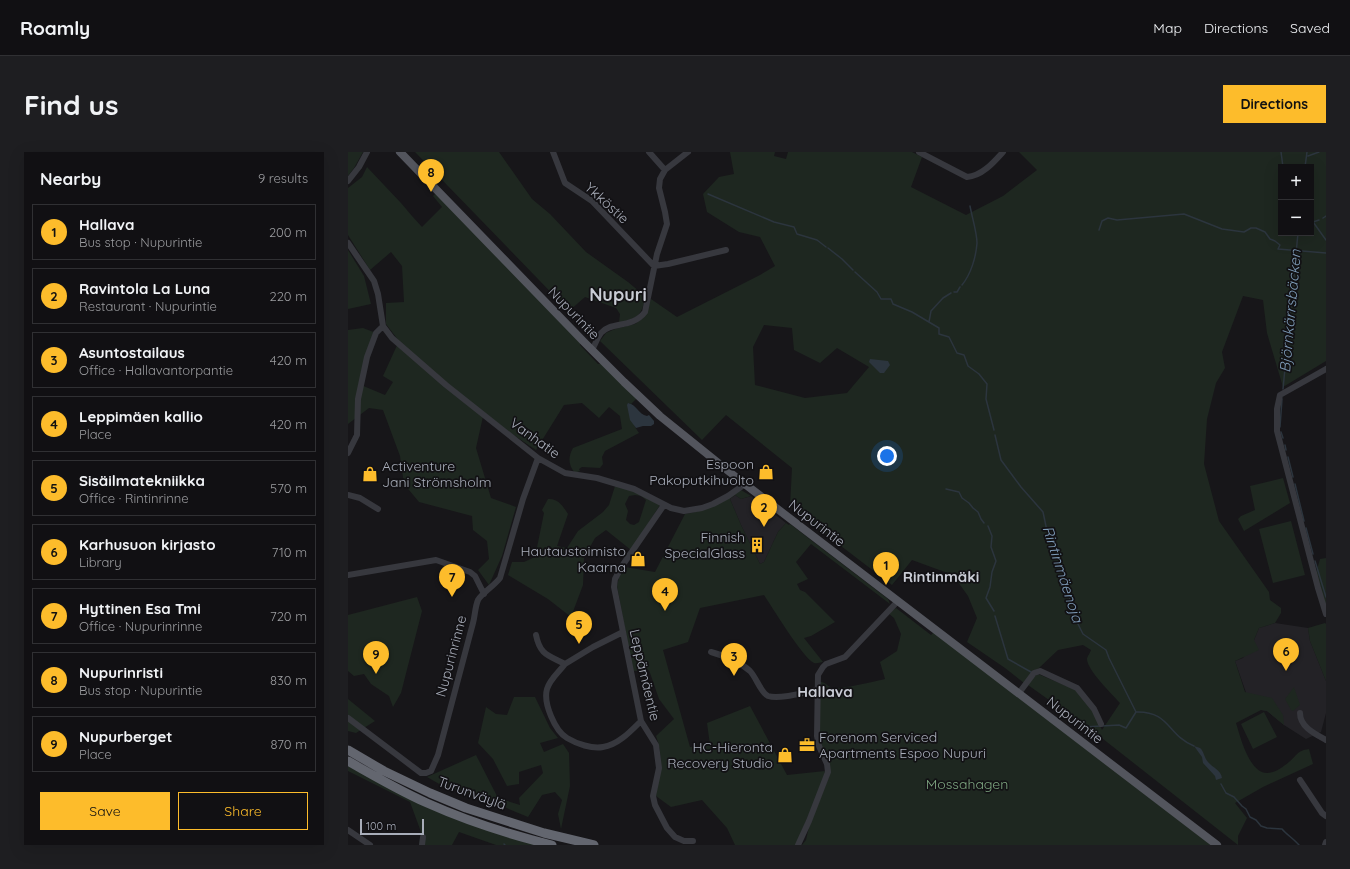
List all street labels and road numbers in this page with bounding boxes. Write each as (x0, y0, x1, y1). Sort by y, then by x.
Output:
street label: Ykköstie (581, 178, 633, 228)
street label: Nupurintie (544, 283, 604, 343)
street label: Vanhatie (506, 414, 564, 462)
street label: Nupurintie (785, 495, 849, 551)
street label: Nupurinrinne (431, 613, 471, 699)
street label: Leppämäentie (626, 627, 664, 723)
street label: Nupurintie (1043, 692, 1107, 748)
street label: Turunväylä (435, 772, 509, 814)

